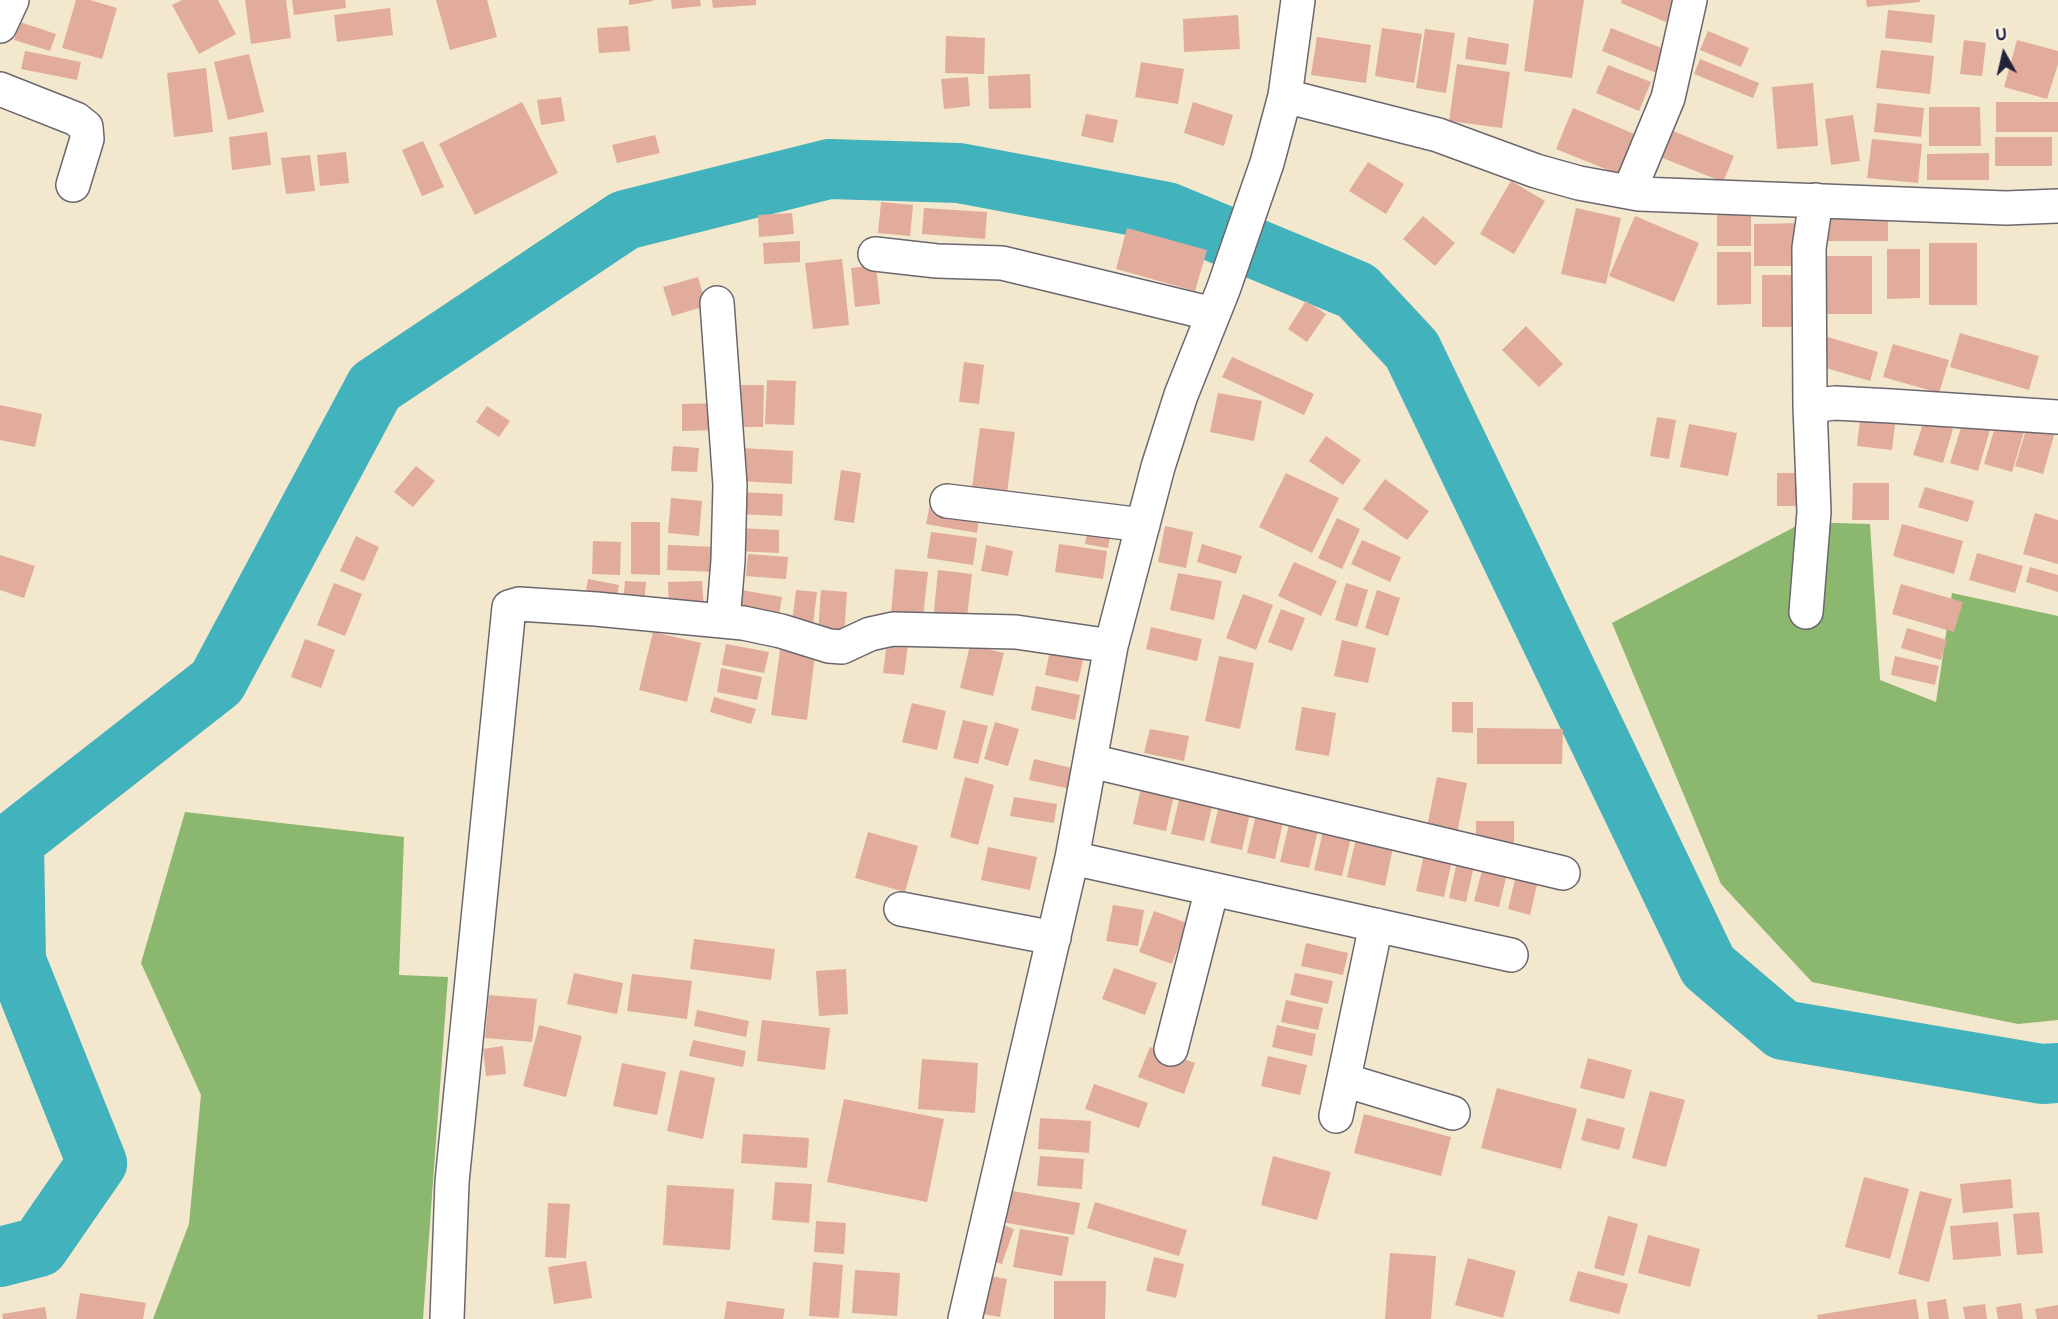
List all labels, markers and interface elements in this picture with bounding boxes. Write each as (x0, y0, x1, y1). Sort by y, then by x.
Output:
north arrow (1974, 24, 2034, 84)
text: U (1994, 25, 2008, 46)

